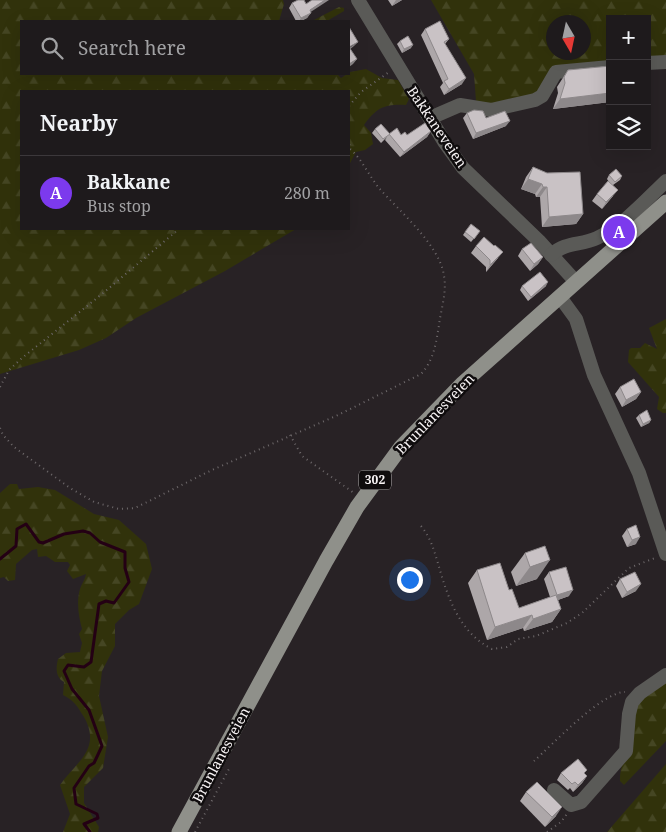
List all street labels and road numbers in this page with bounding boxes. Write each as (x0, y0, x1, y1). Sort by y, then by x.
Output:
street label: Bakkaneveien (403, 82, 472, 171)
street label: Brunlanesveien (391, 369, 478, 458)
road number: 302 (359, 470, 391, 490)
street label: Brunlanesveien (187, 704, 254, 806)

